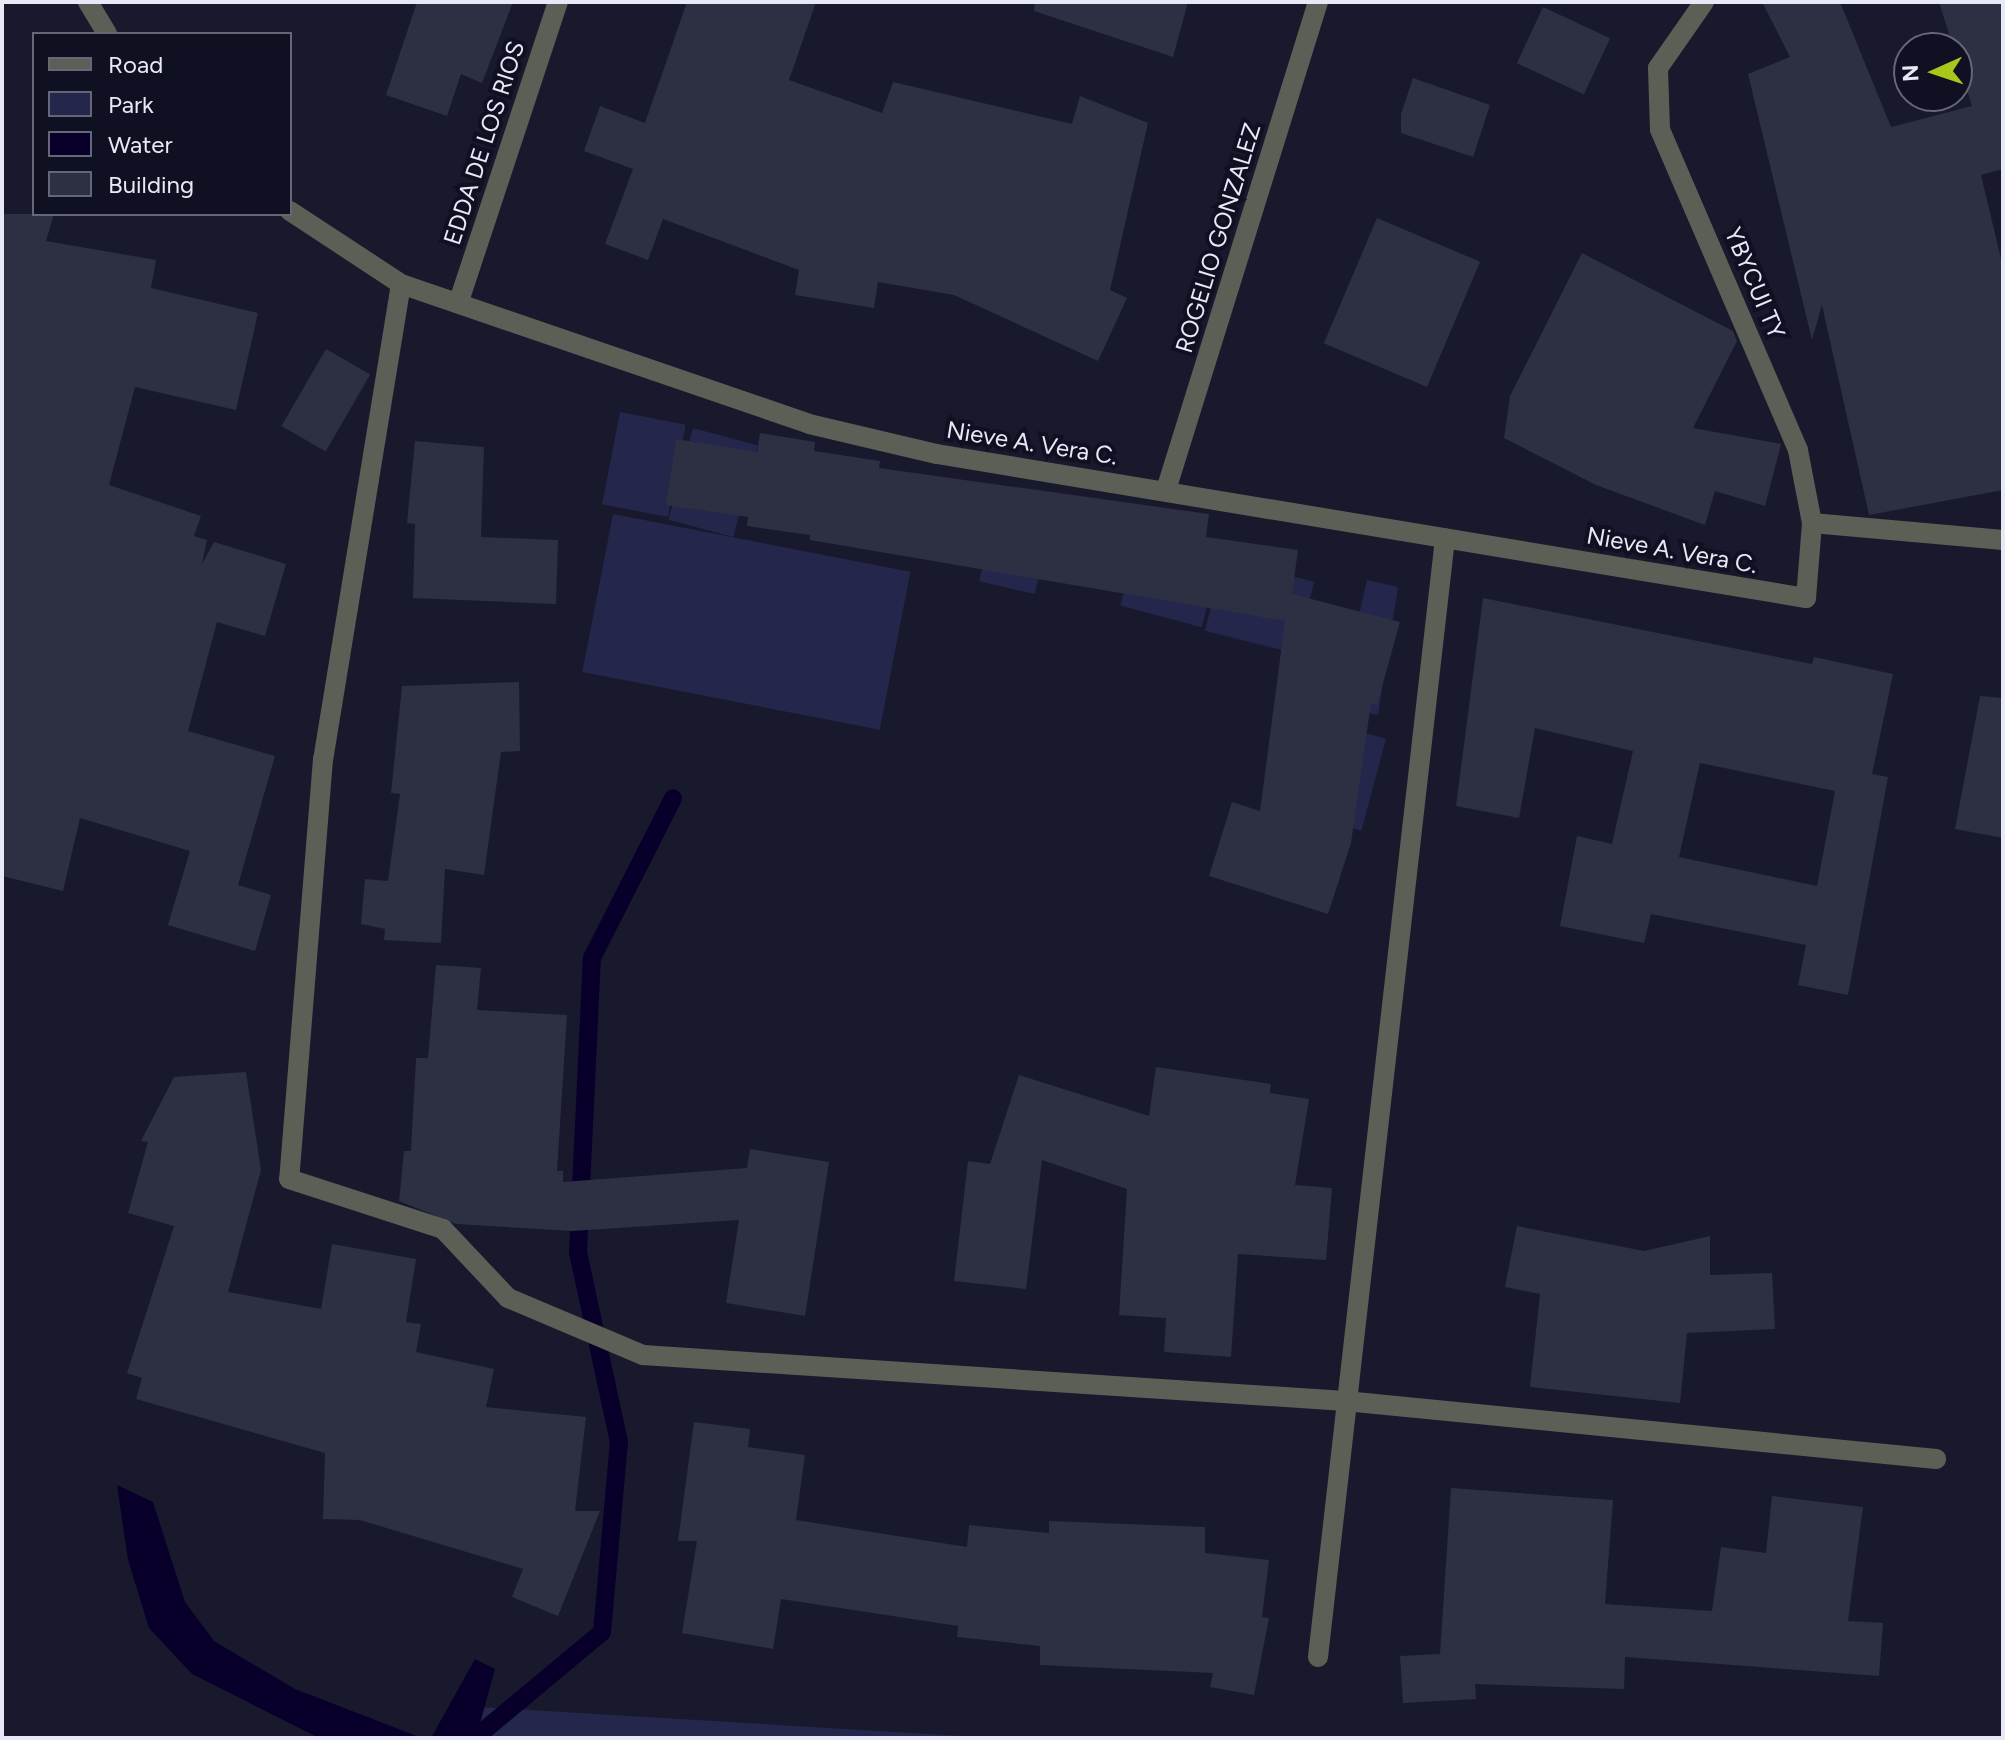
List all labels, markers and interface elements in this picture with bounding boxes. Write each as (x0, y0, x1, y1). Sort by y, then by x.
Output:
legend (32, 32, 292, 216)
north arrow (1893, 32, 1973, 112)
street label: EDDA DE LOS RIOS (438, 38, 530, 248)
text: Road (108, 50, 163, 79)
text: N (1897, 64, 1924, 82)
text: Park (108, 90, 154, 119)
street label: ROGELIO GONZALEZ (1169, 120, 1267, 356)
text: Water (108, 130, 173, 159)
text: Building (108, 170, 194, 199)
street label: YBYCUI TY (1719, 223, 1791, 343)
street label: Nieve A. Vera C. (944, 415, 1120, 471)
street label: Nieve A. Vera C. (1584, 521, 1760, 579)

